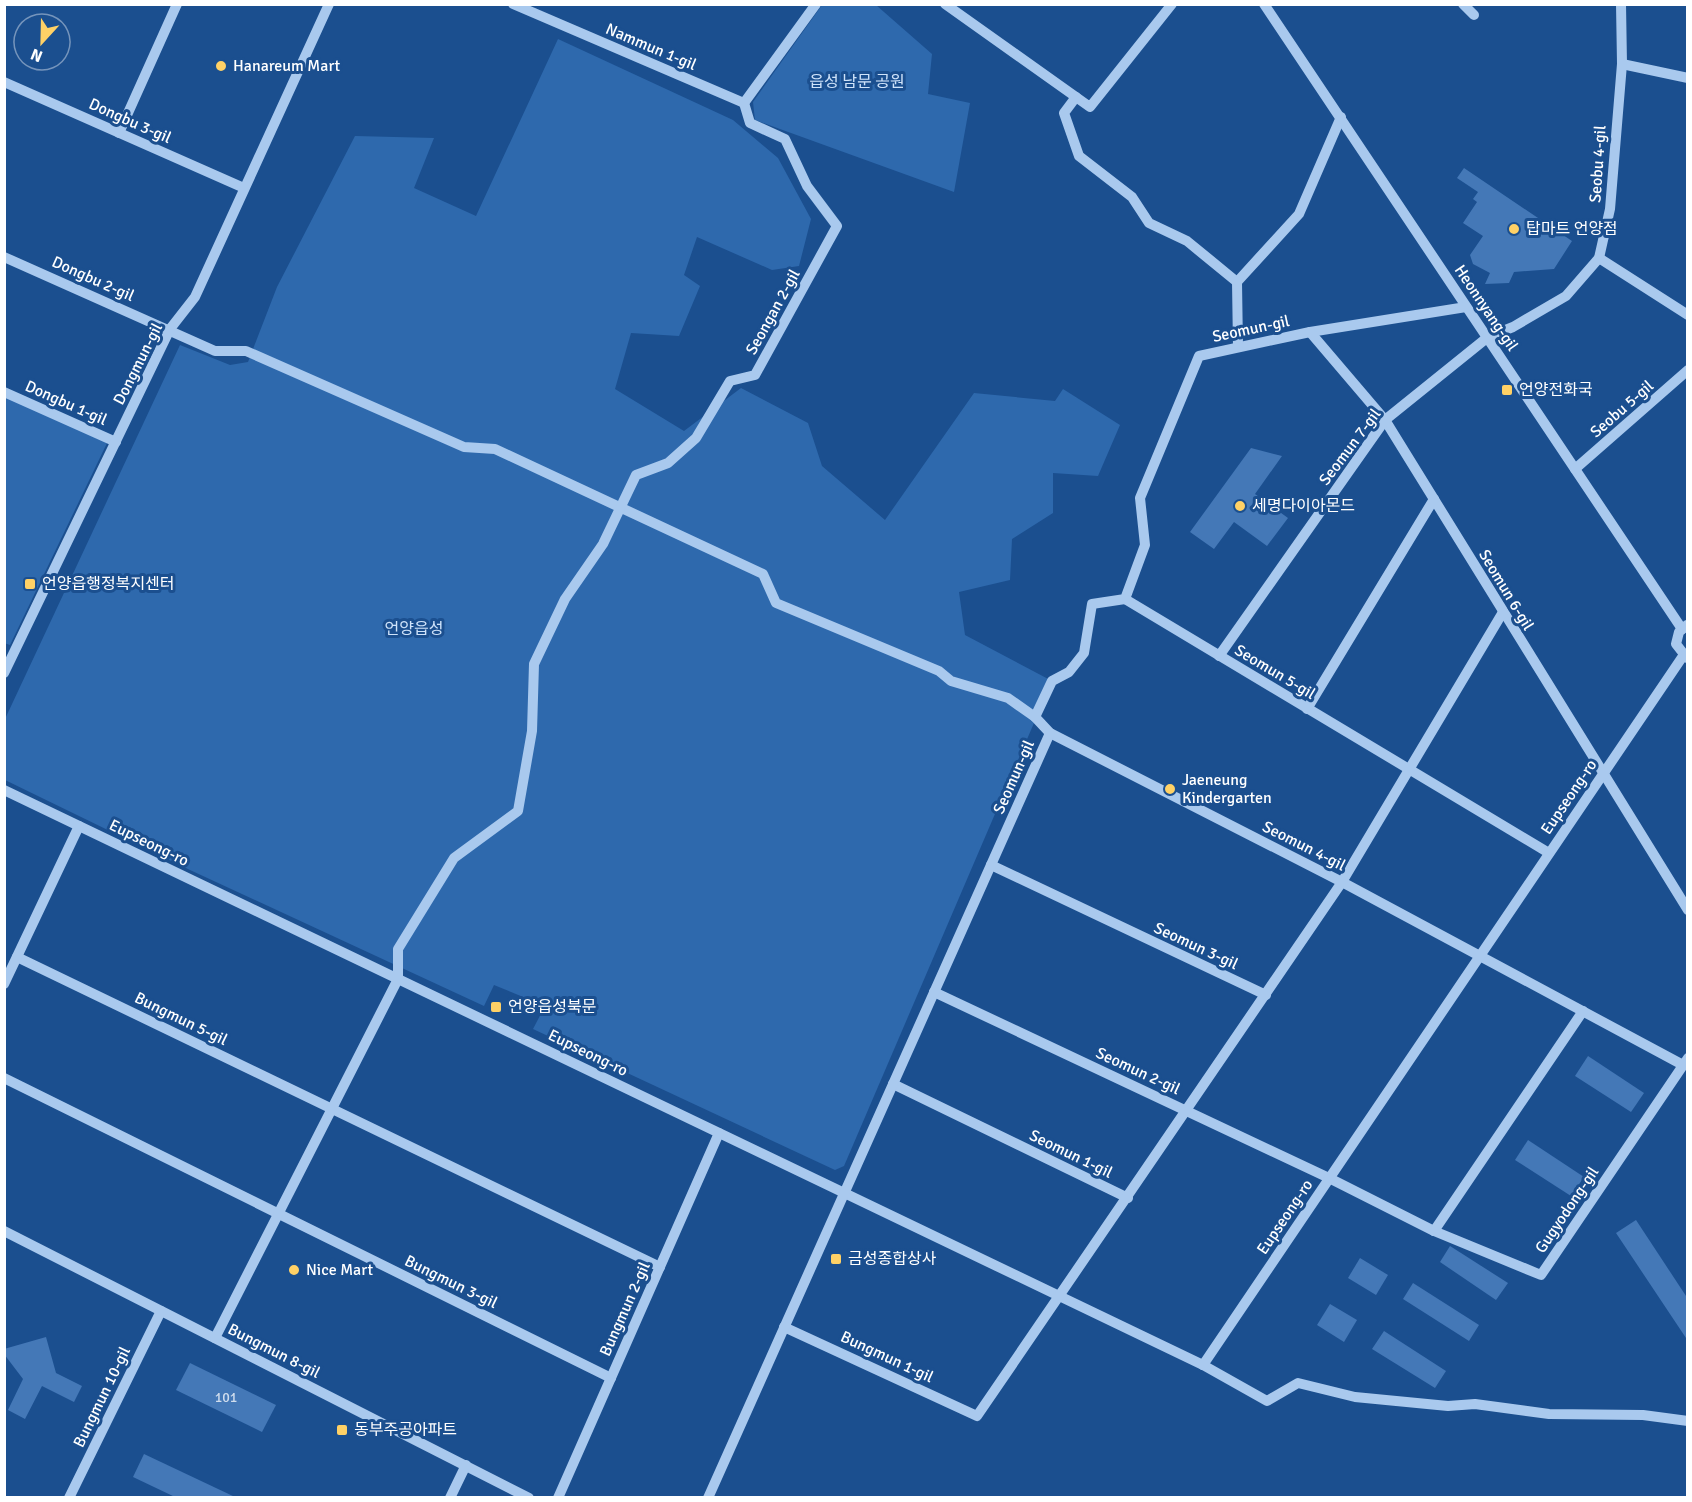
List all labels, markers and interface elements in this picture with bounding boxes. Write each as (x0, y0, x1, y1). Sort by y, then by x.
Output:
north arrow (12, 12, 72, 72)
street label: Nammun 1-gil (603, 19, 700, 75)
text: N (28, 44, 46, 66)
place label: Hanareum Mart (233, 56, 341, 76)
marker: Hanareum Mart (214, 59, 228, 73)
park label: 읍성 남문 공원 (809, 72, 905, 92)
street label: Dongbu 3-gil (86, 94, 175, 148)
street label: Seobu 4-gil (1585, 124, 1611, 203)
place label: 탑마트 언양점 (1526, 219, 1618, 239)
marker: 탑마트 언양점 (1507, 222, 1521, 236)
street label: Dongbu 2-gil (49, 252, 138, 306)
street label: Heonnyang-gil (1450, 261, 1522, 355)
street label: Seongan 2-gil (741, 266, 805, 358)
street label: Seomun-gil (1211, 311, 1292, 347)
street label: Dongmun-gil (109, 319, 167, 408)
street label: Dongbu 1-gil (22, 376, 110, 430)
street label: Seobu 5-gil (1586, 376, 1658, 442)
place label: 언양전화국 (1519, 380, 1593, 400)
marker: 언양전화국 (1500, 383, 1514, 397)
street label: Seomun 7-gil (1315, 405, 1385, 489)
place label: 세명다이아몬드 (1252, 496, 1355, 516)
marker: 세명다이아몬드 (1233, 499, 1247, 513)
street label: Seomun 6-gil (1474, 546, 1538, 634)
place label: 언양읍행정복지센터 (42, 574, 174, 594)
marker: 언양읍행정복지센터 (23, 577, 37, 591)
park label: 언양읍성 (385, 619, 443, 639)
street label: Seomun 5-gil (1231, 640, 1319, 704)
street label: Seomun-gil (989, 737, 1039, 817)
street label: Eupseong-ro (1537, 756, 1601, 838)
place label: Jaeneung Kindergarten (1182, 770, 1272, 808)
marker: Jaeneung Kindergarten (1163, 782, 1177, 796)
street label: Eupseong-ro (106, 815, 192, 871)
street label: Seomun 4-gil (1259, 817, 1349, 876)
street label: Seomun 3-gil (1151, 918, 1242, 974)
street label: Bungmun 5-gil (131, 988, 231, 1050)
place label: 언양읍성북문 (508, 997, 597, 1017)
marker: 언양읍성북문 (489, 1000, 503, 1014)
street label: Eupseong-ro (545, 1025, 631, 1081)
street label: Seomun 2-gil (1093, 1043, 1184, 1099)
street label: Seomun 1-gil (1026, 1125, 1116, 1183)
street label: Gugyodong-gil (1531, 1163, 1603, 1257)
street label: Eupseong-ro (1253, 1176, 1317, 1258)
place label: 금성종합상사 (848, 1249, 937, 1269)
street label: Bungmun 3-gil (401, 1251, 501, 1313)
marker: 금성종합상사 (829, 1252, 843, 1266)
street label: Bungmun 2-gil (595, 1259, 655, 1359)
place label: Nice Mart (306, 1260, 373, 1280)
marker: Nice Mart (287, 1263, 301, 1277)
street label: Bungmun 8-gil (224, 1319, 324, 1383)
street label: Bungmun 1-gil (837, 1327, 937, 1387)
street label: Bungmun 10-gil (69, 1343, 135, 1451)
house number: 101 (215, 1389, 237, 1406)
place label: 동부주공아파트 (354, 1420, 457, 1440)
marker: 동부주공아파트 (335, 1423, 349, 1437)

